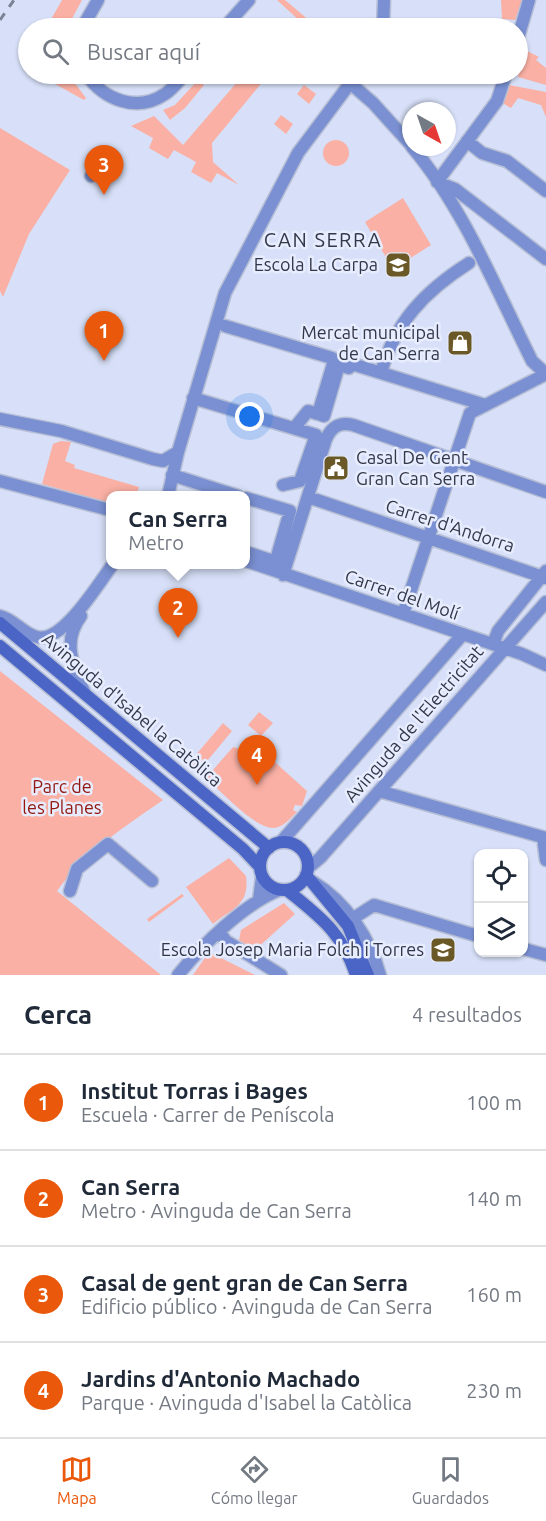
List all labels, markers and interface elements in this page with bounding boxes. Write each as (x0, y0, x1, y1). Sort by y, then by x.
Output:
search box (18, 18, 528, 84)
icon: search (39, 35, 72, 68)
text: Buscar aquí (87, 39, 200, 64)
north arrow (402, 102, 456, 156)
pin: 3 (84, 146, 124, 195)
district label: CAN SERRA (264, 228, 382, 251)
school or university icon: Escola La Carpa (383, 250, 413, 280)
place label: Escola La Carpa (254, 254, 378, 274)
pin: 1 (84, 312, 124, 361)
place label: Mercat municipal de Can Serra (301, 322, 440, 363)
shop icon: Mercat municipal de Can Serra (445, 328, 475, 358)
your location (235, 402, 264, 431)
place label: Casal De Gent Gran Can Serra (356, 447, 475, 488)
public building icon: Casal De Gent Gran Can Serra (321, 453, 351, 483)
popup (106, 491, 250, 569)
street label: Carrer d'Andorra (383, 495, 517, 555)
text: Can Serra (128, 506, 228, 531)
text: Metro (128, 531, 184, 554)
street label: Carrer del Molí (343, 565, 463, 623)
pin: 2 (158, 588, 198, 638)
street label: Avinguda d'Isabel la Catòlica (39, 628, 226, 790)
street label: Avinguda de l'Electricitat (340, 641, 487, 806)
pin: 4 (238, 736, 276, 785)
park label: Parc de les Planes (22, 776, 102, 817)
map controls (474, 849, 528, 957)
button: locate (474, 849, 528, 903)
button: layers (474, 903, 528, 957)
school or university icon: Escola Josep Maria Folch i Torres (428, 935, 458, 965)
place label: Escola Josep Maria Folch i Torres (161, 939, 424, 959)
text: Cerca (24, 1000, 92, 1029)
text: 4 resultados (412, 1003, 522, 1026)
text: Institut Torras i Bages (81, 1078, 308, 1103)
text: 1 (38, 1091, 49, 1114)
text: 100 m (466, 1091, 522, 1114)
text: Escuela · Carrer de Peníscola (81, 1103, 335, 1126)
text: Can Serra (81, 1174, 180, 1199)
text: 2 (38, 1187, 49, 1210)
text: 140 m (466, 1187, 522, 1210)
text: Metro · Avinguda de Can Serra (81, 1199, 352, 1222)
text: Casal de gent gran de Can Serra (81, 1270, 408, 1295)
text: 3 (38, 1283, 49, 1306)
text: 160 m (466, 1283, 522, 1306)
text: Edificio público · Avinguda de Can Serra (81, 1295, 433, 1318)
text: Jardins d'Antonio Machado (81, 1366, 360, 1391)
text: 4 (38, 1379, 49, 1402)
text: 230 m (466, 1379, 522, 1402)
text: Parque · Avinguda d'Isabel la Catòlica (81, 1391, 412, 1414)
tab: Mapa (57, 1453, 97, 1507)
tab: Cómo llegar (211, 1453, 298, 1507)
tab: Guardados (412, 1453, 489, 1507)

